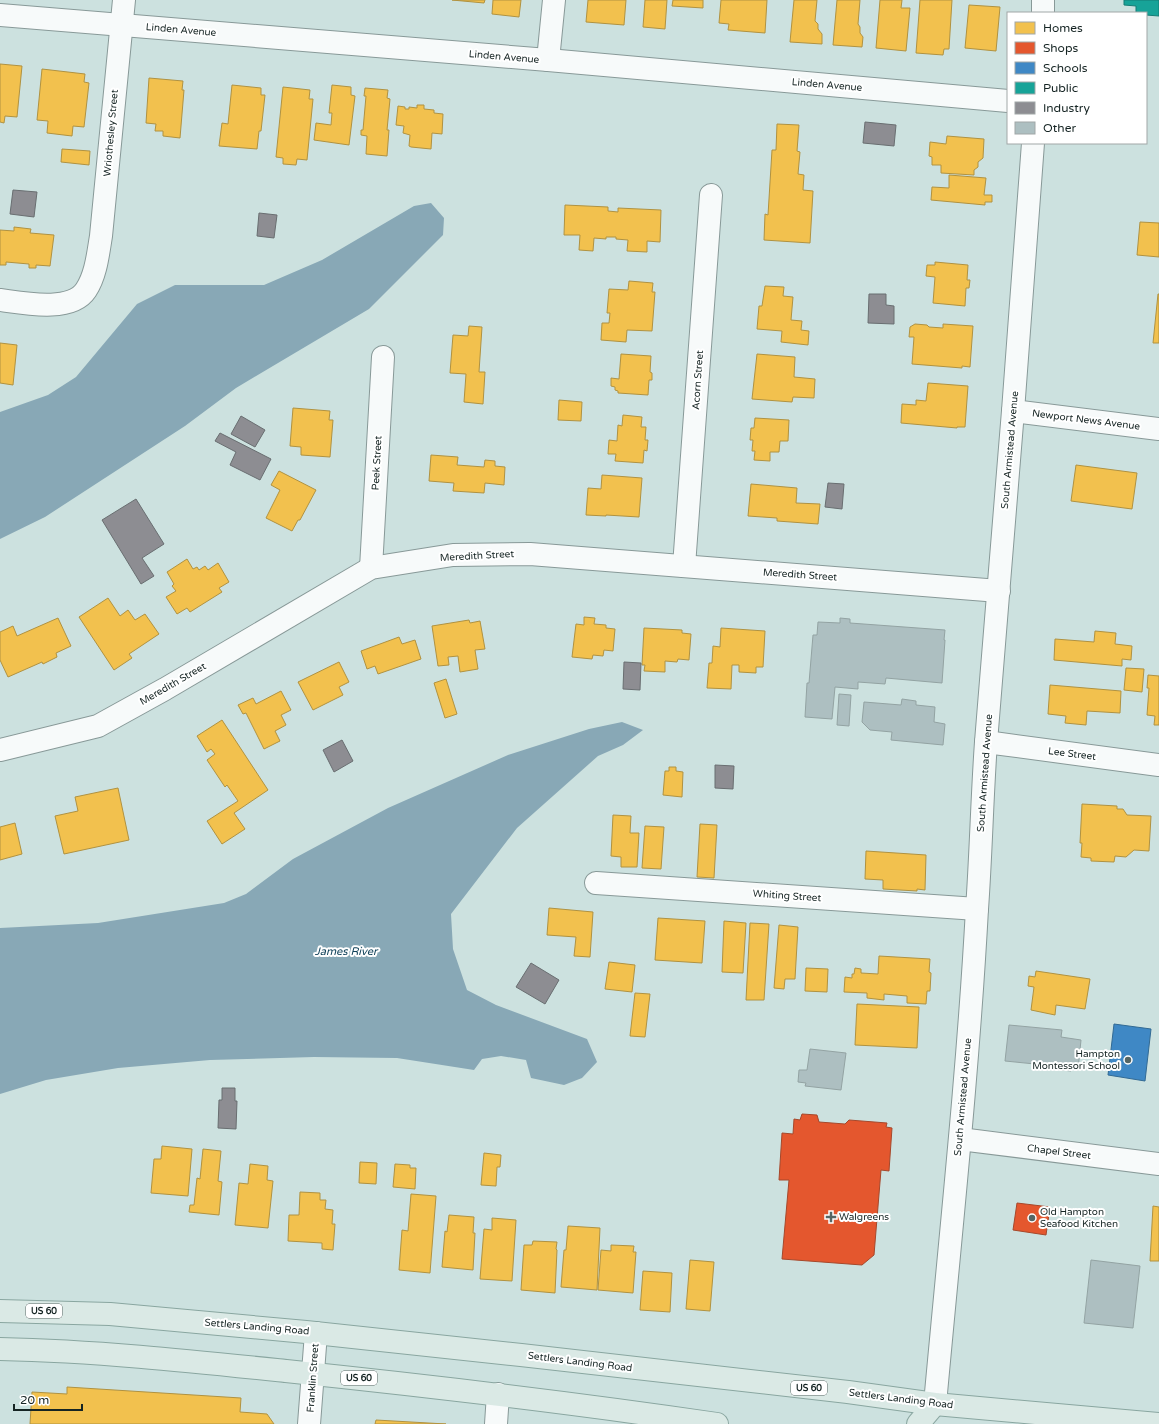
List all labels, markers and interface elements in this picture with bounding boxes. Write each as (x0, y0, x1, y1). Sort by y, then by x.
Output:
legend (1007, 12, 1147, 144)
street label: Linden Avenue (145, 21, 217, 39)
text: Homes (1043, 21, 1083, 35)
text: Shops (1043, 41, 1078, 55)
street label: Linden Avenue (468, 48, 540, 66)
text: Schools (1043, 61, 1088, 75)
street label: Linden Avenue (791, 76, 863, 94)
text: Public (1043, 81, 1078, 95)
street label: Wriothesley Street (101, 89, 121, 177)
text: Industry (1043, 101, 1090, 115)
text: Other (1043, 121, 1076, 135)
street label: Acorn Street (690, 350, 706, 410)
street label: South Armistead Avenue (999, 390, 1021, 509)
street label: Newport News Avenue (1031, 407, 1141, 433)
street label: Peek Street (370, 435, 384, 491)
street label: Meredith Street (440, 548, 515, 564)
street label: Meredith Street (762, 566, 838, 584)
street label: Meredith Street (138, 660, 208, 708)
street label: South Armistead Avenue (975, 713, 995, 832)
street label: Lee Street (1047, 745, 1097, 763)
street label: Whiting Street (752, 888, 822, 904)
water label: James River (315, 945, 379, 958)
street label: South Armistead Avenue (952, 1037, 974, 1156)
place label: Hampton Montessori School (1032, 1048, 1120, 1072)
marker: Hampton Montessori School (1123, 1055, 1133, 1065)
street label: Chapel Street (1026, 1142, 1092, 1162)
place label: Old Hampton Seafood Kitchen (1040, 1206, 1118, 1230)
place label: Walgreens (839, 1211, 889, 1223)
marker: Walgreens (826, 1212, 836, 1222)
marker: Old Hampton Seafood Kitchen (1027, 1213, 1037, 1223)
road number: US 60 (26, 1304, 62, 1318)
street label: Settlers Landing Road (204, 1316, 310, 1338)
street label: Franklin Street (305, 1343, 321, 1413)
street label: Settlers Landing Road (527, 1350, 633, 1374)
road number: US 60 (341, 1371, 377, 1385)
road number: US 60 (791, 1381, 827, 1395)
scale bar (14, 1386, 82, 1412)
street label: Settlers Landing Road (848, 1387, 954, 1411)
text: 20 m (20, 1393, 49, 1407)

